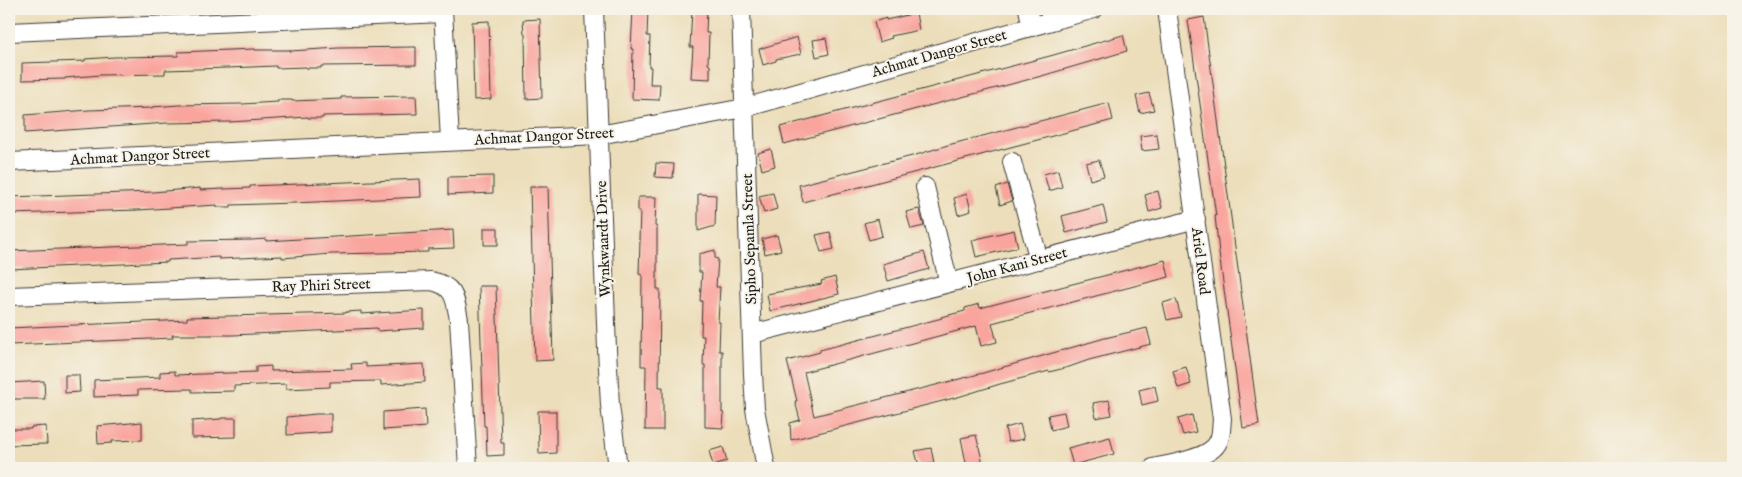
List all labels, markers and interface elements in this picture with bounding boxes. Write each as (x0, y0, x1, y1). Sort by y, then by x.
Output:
street label: Achmat Dangor Street (868, 25, 1009, 82)
street label: Achmat Dangor Street (473, 123, 614, 150)
street label: Achmat Dangor Street (69, 143, 210, 170)
street label: Sipho Sepamla Street (738, 173, 761, 305)
street label: Wynkwaardt Drive (592, 180, 615, 298)
street label: Ariel Road (1187, 225, 1214, 297)
street label: John Kani Street (963, 243, 1069, 288)
street label: Ray Phiri Street (271, 274, 371, 297)

